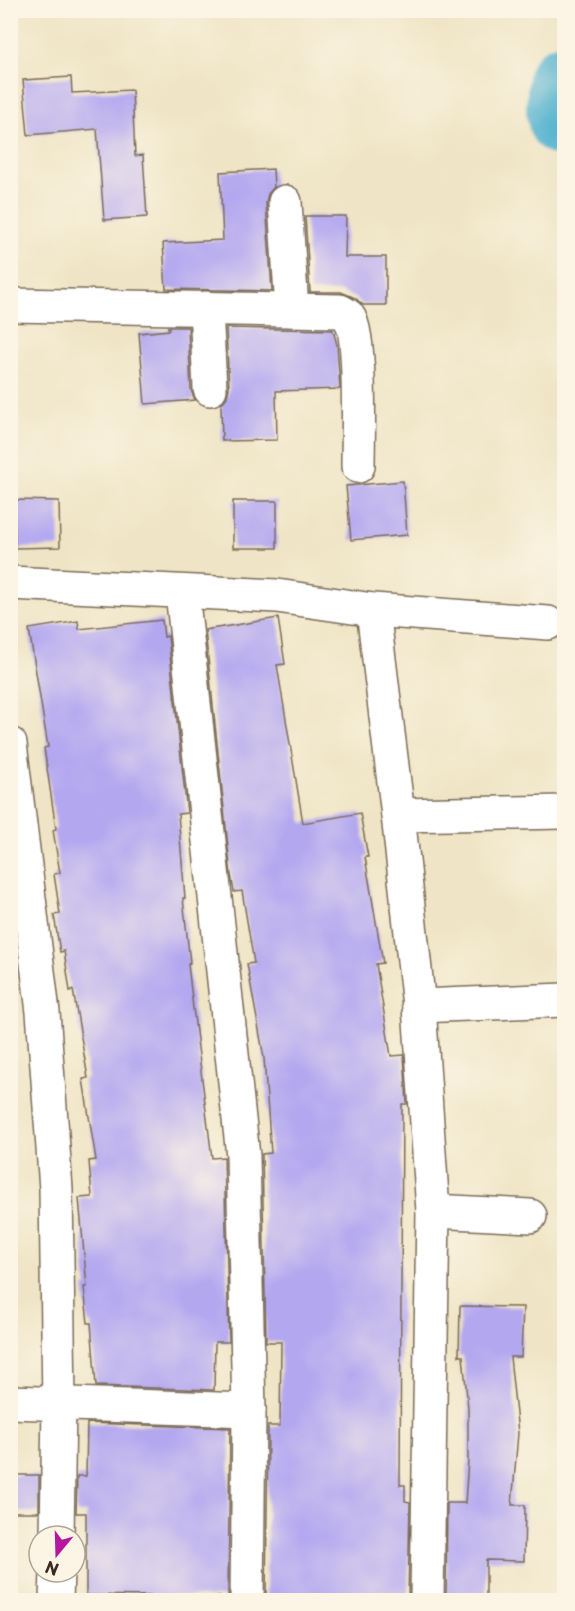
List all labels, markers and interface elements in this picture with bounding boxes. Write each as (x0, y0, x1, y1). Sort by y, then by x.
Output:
north arrow (27, 1524, 87, 1584)
text: N (42, 1556, 62, 1583)

